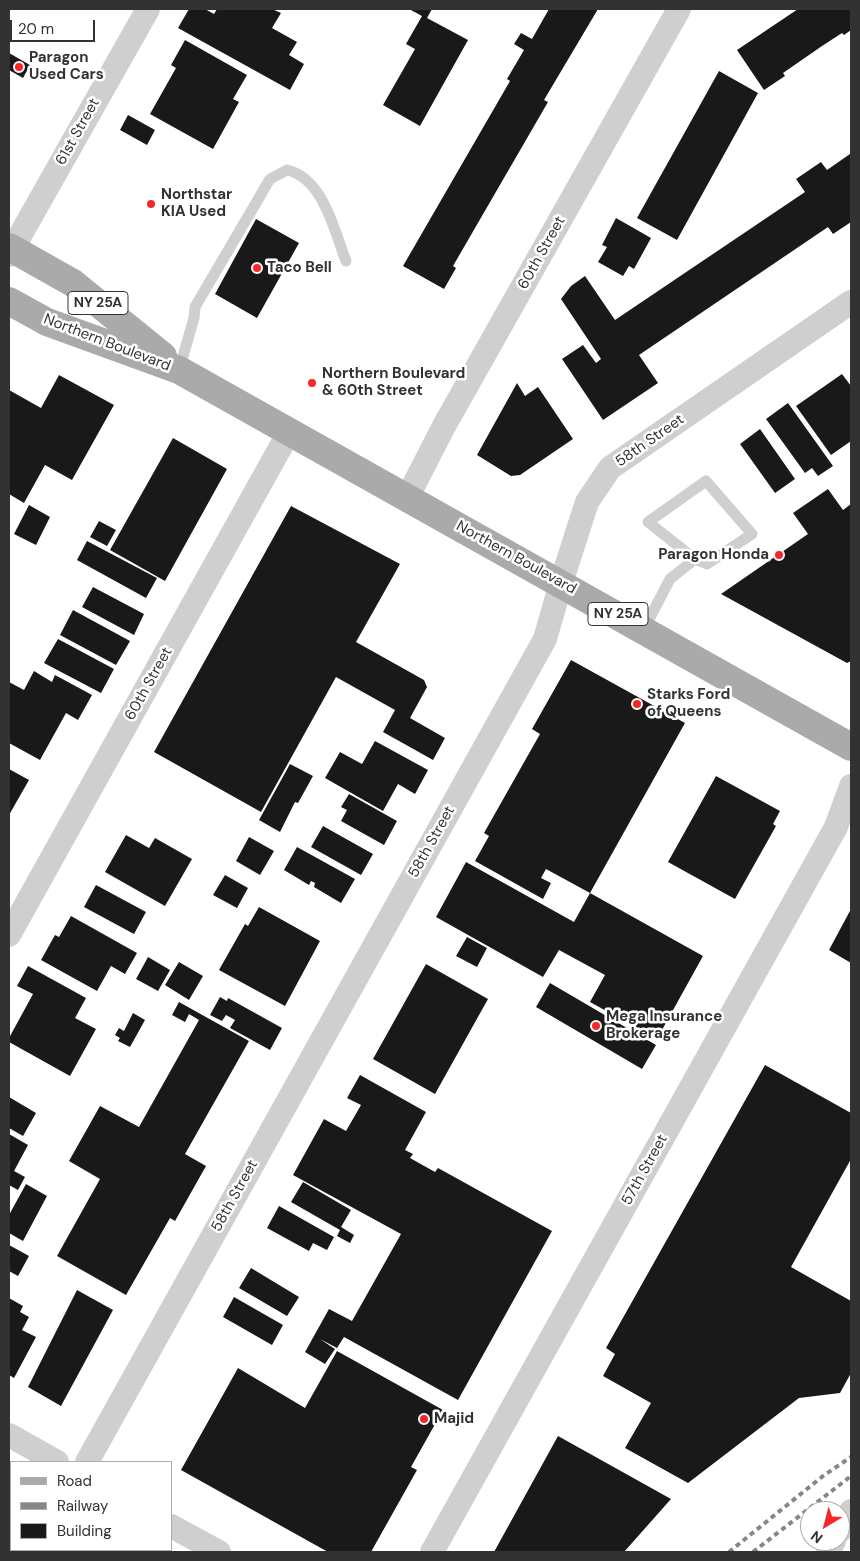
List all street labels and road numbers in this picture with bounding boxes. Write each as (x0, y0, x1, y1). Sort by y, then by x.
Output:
street label: 61st Street (52, 95, 104, 169)
street label: 60th Street (515, 213, 569, 293)
road number: NY 25A (68, 292, 128, 314)
street label: Northern Boulevard (41, 311, 173, 375)
street label: 58th Street (612, 411, 688, 471)
street label: Northern Boulevard (453, 518, 579, 598)
road number: NY 25A (588, 602, 648, 626)
street label: 60th Street (122, 644, 176, 724)
street label: 58th Street (405, 803, 459, 881)
street label: 57th Street (618, 1132, 672, 1208)
street label: 58th Street (208, 1157, 262, 1235)

